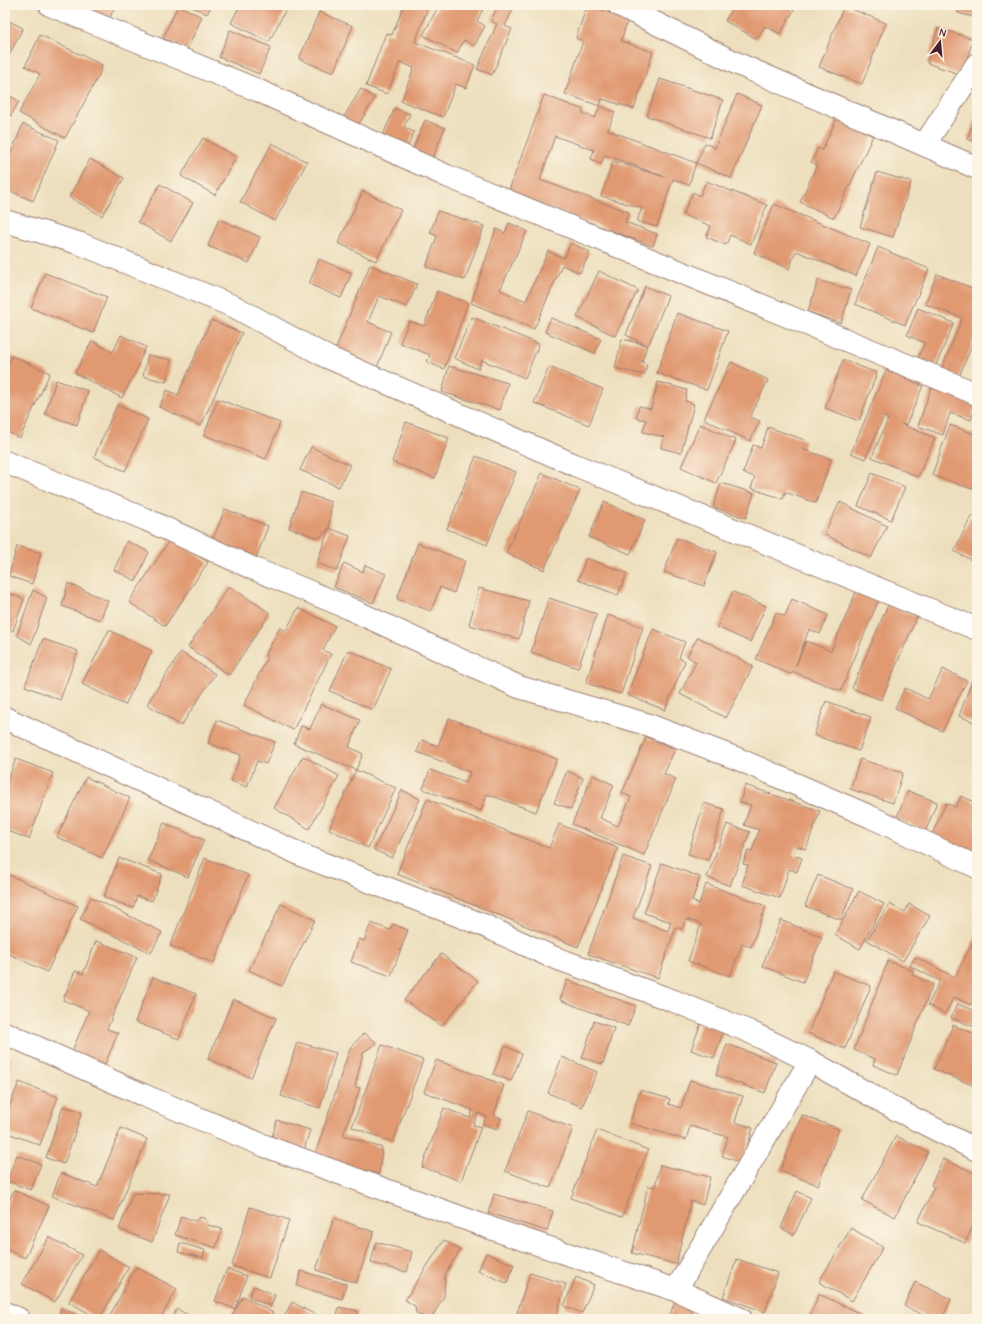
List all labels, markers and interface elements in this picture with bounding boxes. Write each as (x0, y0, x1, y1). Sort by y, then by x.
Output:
north arrow (920, 22, 960, 62)
text: N (937, 26, 948, 40)

